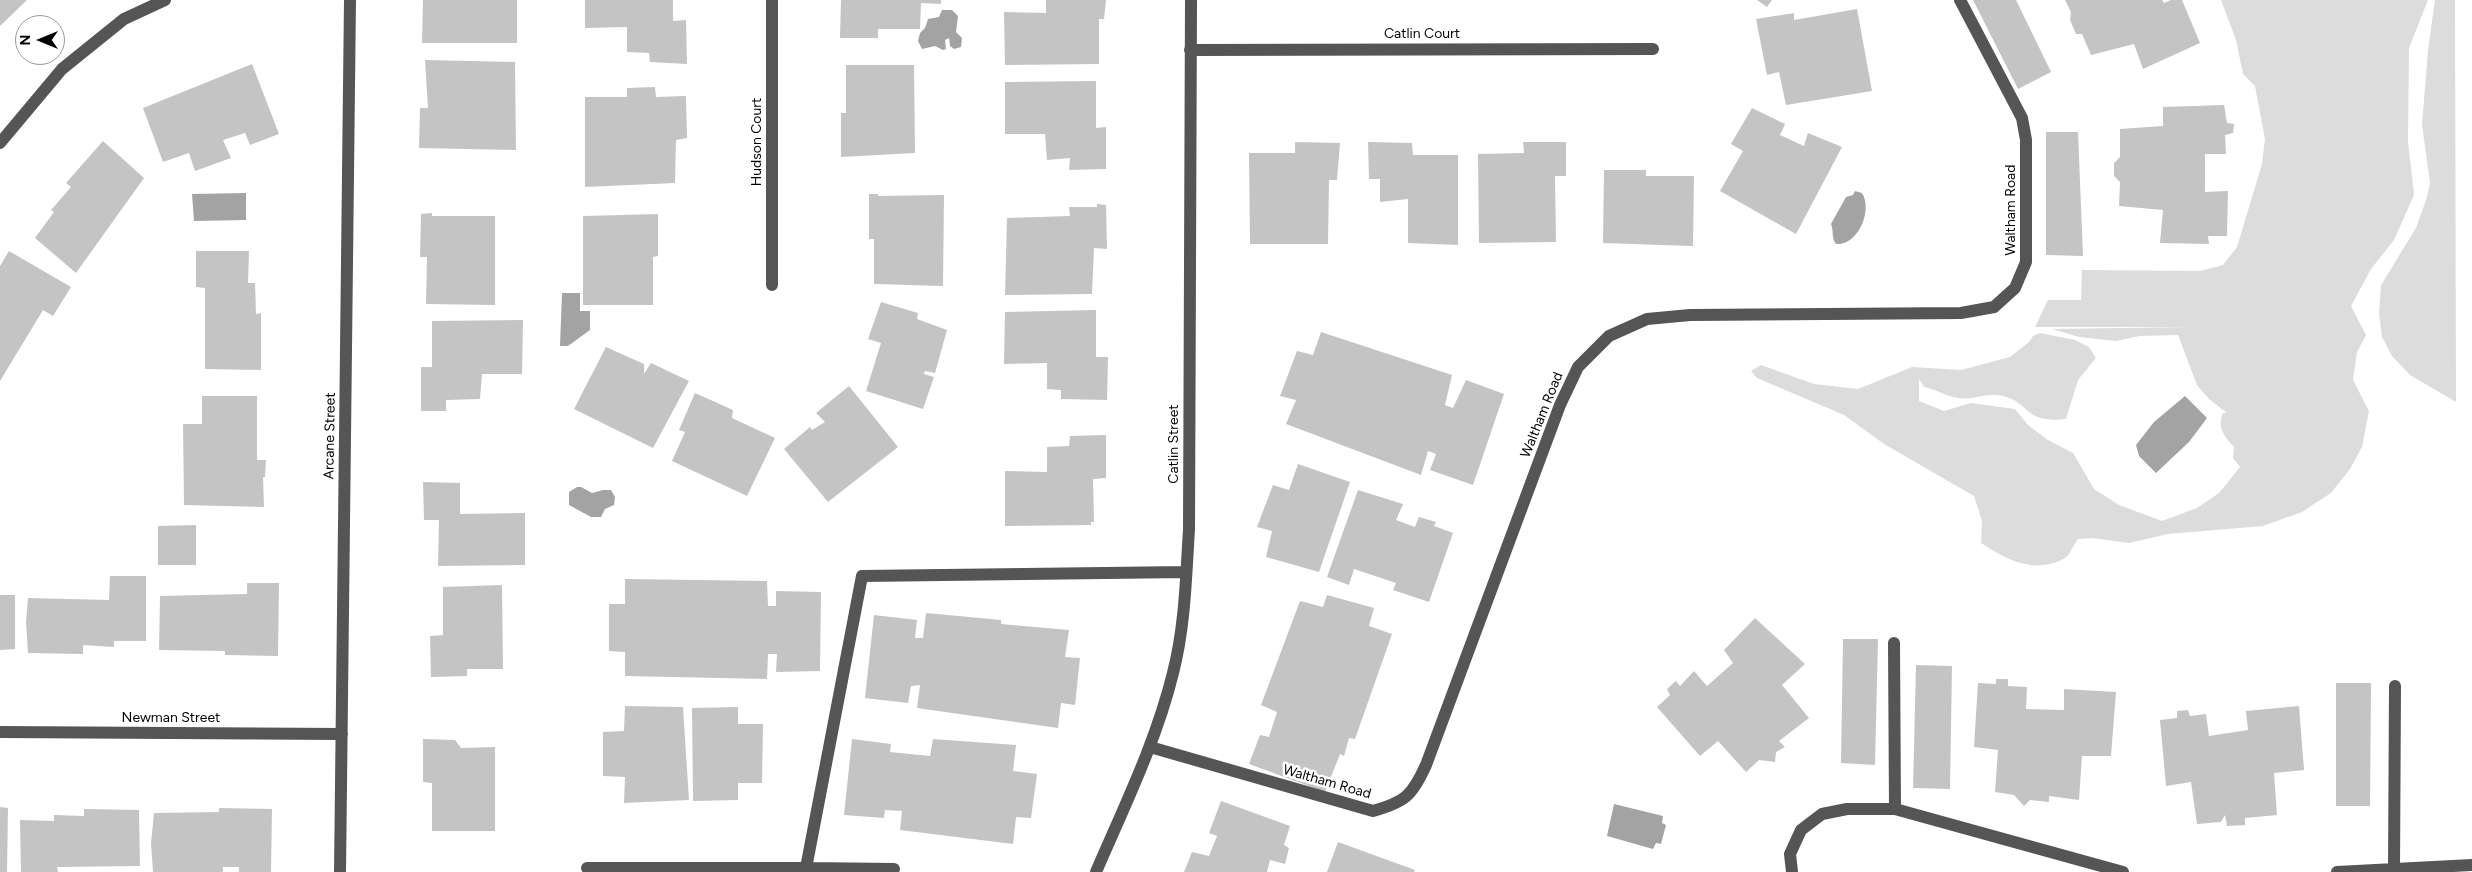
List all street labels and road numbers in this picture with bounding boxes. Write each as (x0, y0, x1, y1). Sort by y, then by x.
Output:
street label: Catlin Court (1384, 26, 1460, 42)
street label: Hudson Court (749, 98, 765, 186)
street label: Waltham Road (2003, 165, 2019, 255)
street label: Waltham Road (1517, 370, 1567, 460)
street label: Arcane Street (321, 392, 339, 480)
street label: Catlin Street (1166, 404, 1182, 484)
street label: Newman Street (122, 710, 220, 726)
street label: Waltham Road (1281, 761, 1373, 803)

